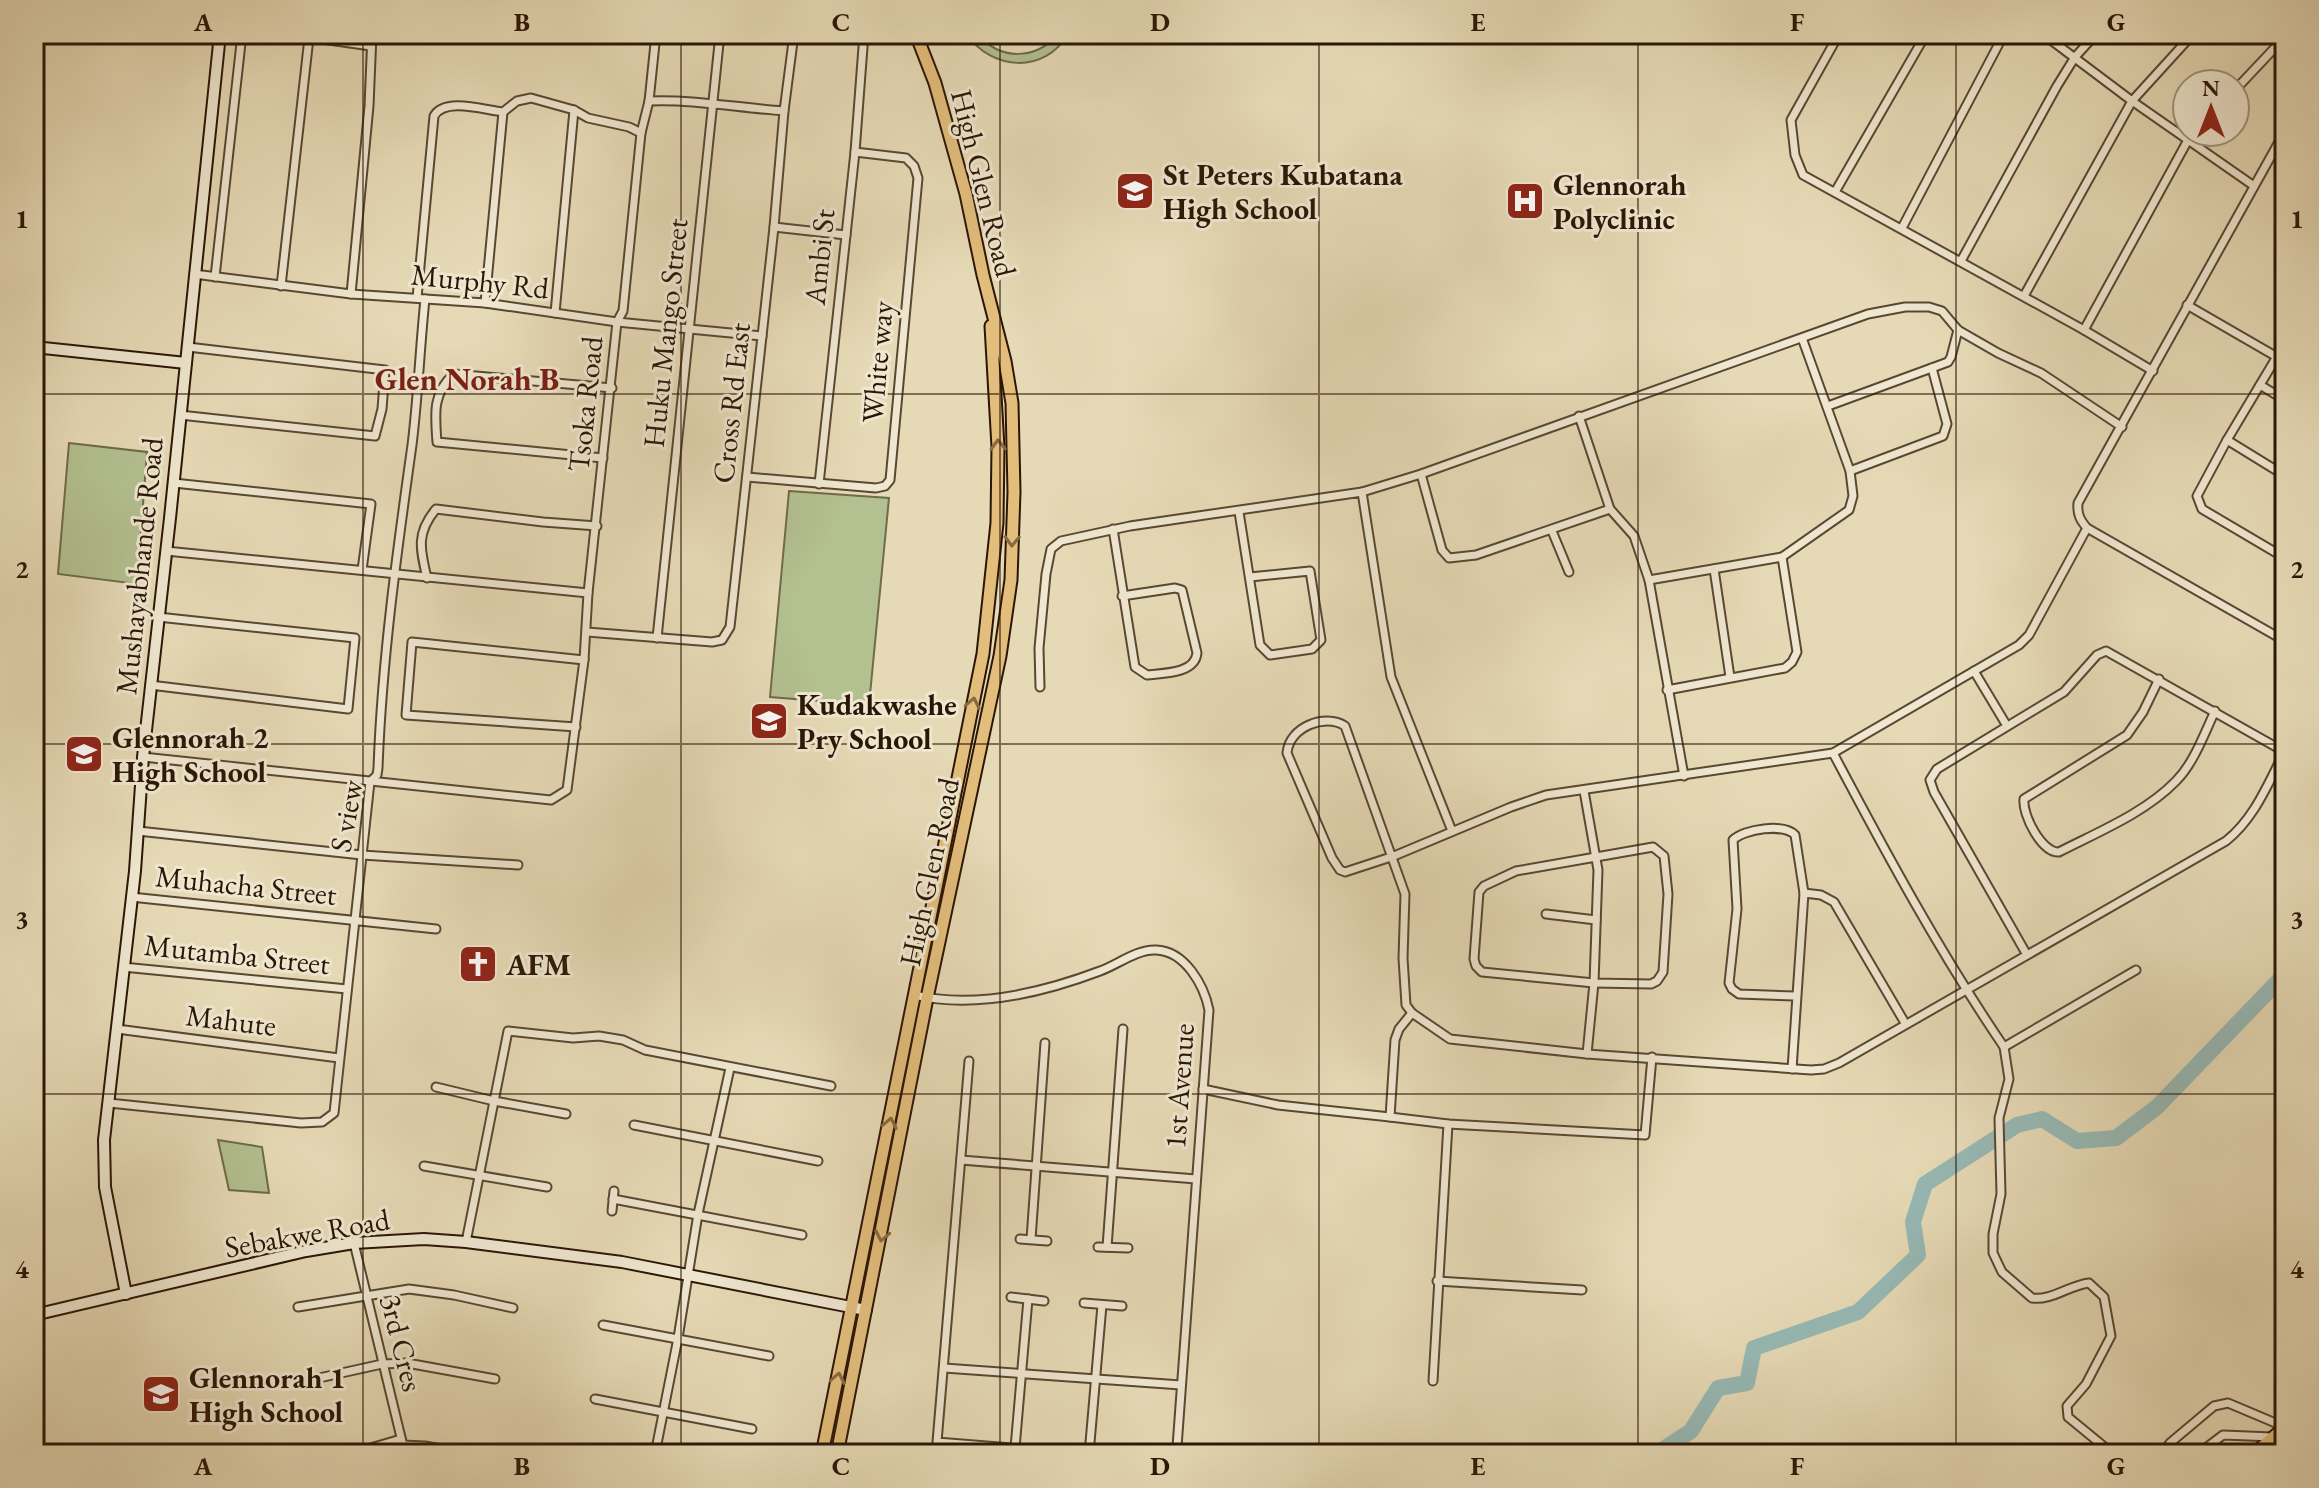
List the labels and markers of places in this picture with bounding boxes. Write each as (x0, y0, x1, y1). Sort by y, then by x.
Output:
place label: St Peters Kubatana High School (1163, 155, 1403, 228)
place label: Glennorah Polyclinic (1553, 165, 1687, 238)
school or university icon: St Peters Kubatana High School (1114, 170, 1156, 212)
hospital icon: Glennorah Polyclinic (1504, 180, 1546, 222)
place label: Kudakwashe Pry School (797, 685, 957, 758)
school or university icon: Kudakwashe Pry School (748, 700, 790, 742)
place label: Glennorah 2 High School (112, 718, 269, 791)
school or university icon: Glennorah 2 High School (63, 733, 105, 775)
church icon: AFM (457, 943, 499, 985)
place label: AFM (505, 945, 571, 984)
place label: Glennorah 1 High School (189, 1358, 346, 1431)
school or university icon: Glennorah 1 High School (140, 1373, 182, 1415)

